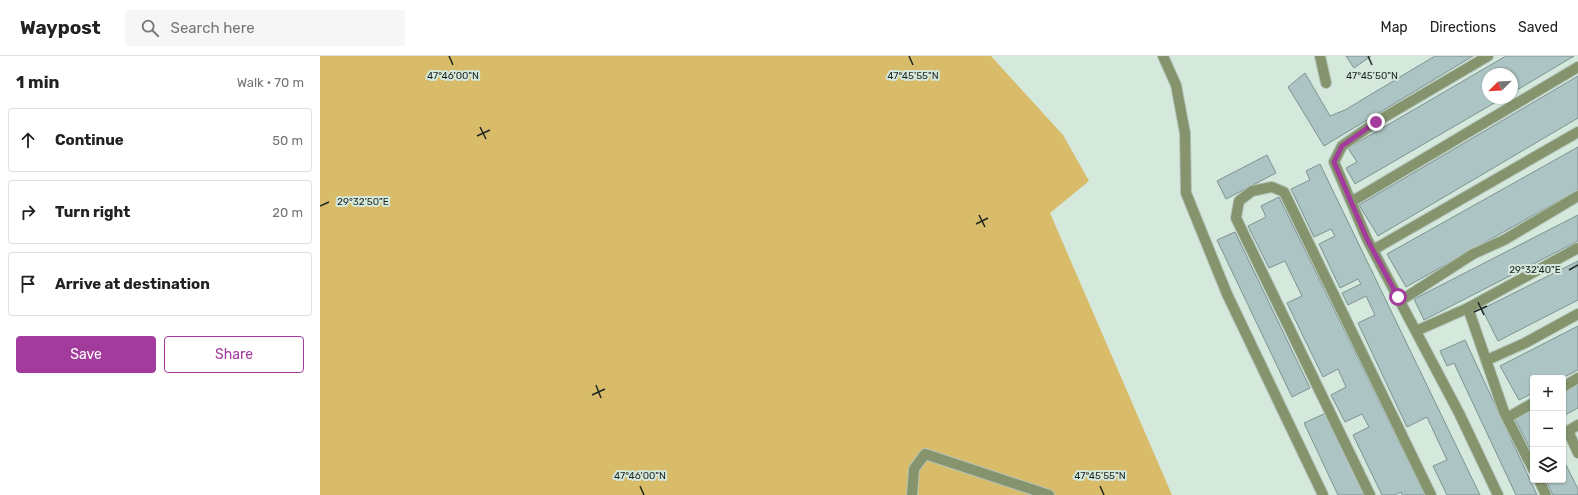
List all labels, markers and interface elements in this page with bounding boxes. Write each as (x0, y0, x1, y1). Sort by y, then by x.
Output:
search box (125, 10, 405, 46)
text: Waypost (20, 16, 101, 39)
icon: search (139, 17, 161, 39)
text: Search here (171, 19, 255, 37)
text: Map (1381, 19, 1408, 36)
text: Directions (1430, 19, 1496, 36)
text: Saved (1518, 19, 1558, 36)
north arrow (1482, 68, 1518, 104)
text: 47°46'00"N (427, 70, 479, 82)
text: 47°45'55"N (887, 70, 939, 82)
text: 47°45'50"N (1346, 70, 1398, 82)
text: 1 min (16, 72, 59, 92)
text: Walk · 70 m (237, 75, 304, 90)
route end (1367, 113, 1385, 131)
icon: ahead (17, 129, 39, 151)
text: Continue (55, 131, 124, 149)
text: 50 m (272, 133, 303, 148)
text: 29°32'50"E (337, 196, 389, 208)
icon: right (17, 201, 39, 223)
text: Turn right (55, 203, 130, 221)
text: 20 m (272, 205, 303, 220)
text: 29°32'40"E (1509, 264, 1561, 276)
icon: arrive (17, 273, 39, 295)
text: Arrive at destination (55, 275, 210, 293)
route start (1389, 288, 1407, 306)
button: Save (16, 336, 156, 373)
button: Share (164, 336, 304, 373)
map controls (1530, 375, 1566, 483)
button: + (1530, 375, 1566, 411)
button: − (1530, 411, 1566, 447)
button: layers (1530, 447, 1566, 483)
text: 47°46'00"N (614, 470, 666, 482)
text: 47°45'55"N (1074, 470, 1126, 482)

